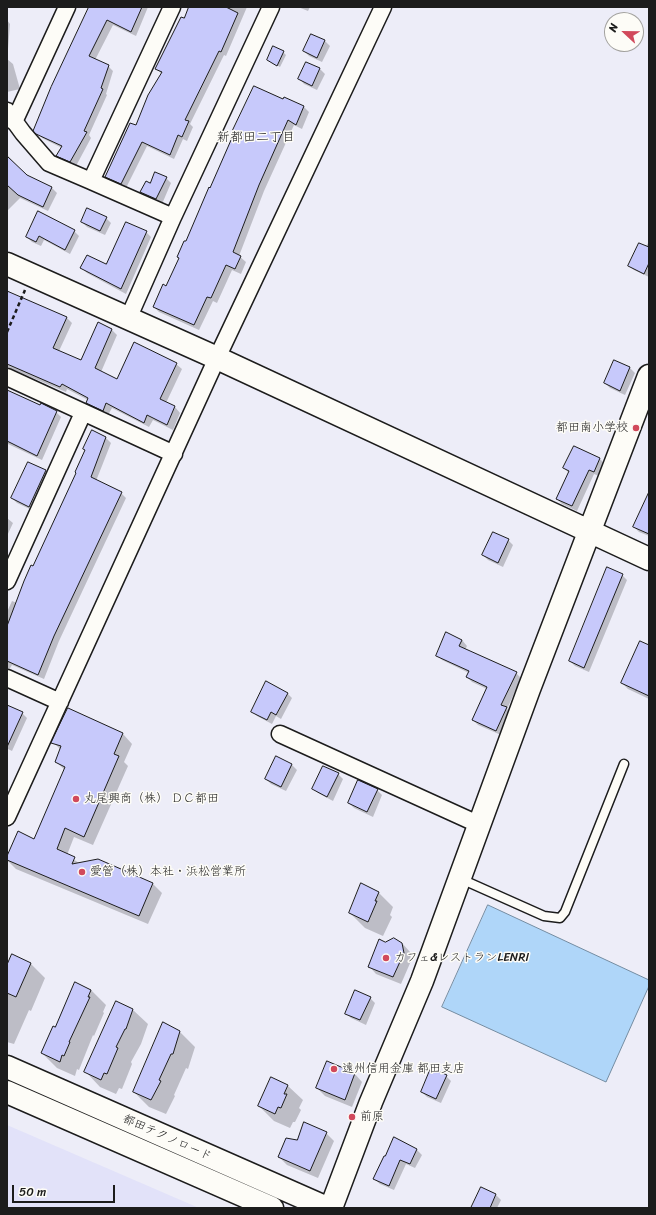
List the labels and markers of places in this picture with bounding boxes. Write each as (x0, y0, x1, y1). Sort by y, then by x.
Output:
place label: 都田南小学校 (556, 421, 628, 435)
marker: 都田南小学校 (631, 423, 641, 433)
place label: 丸尾興商（株） ＤＣ都田 (84, 792, 219, 806)
marker: 丸尾興商（株） ＤＣ都田 (71, 794, 81, 804)
place label: 愛管（株）本社・浜松営業所 (90, 865, 246, 879)
marker: 愛管（株）本社・浜松営業所 (77, 867, 87, 877)
place label: カフェ&レストランLENRI (394, 951, 529, 965)
marker: カフェ&レストランLENRI (381, 953, 391, 963)
place label: 遠州信用金庫 都田支店 (342, 1062, 465, 1076)
marker: 遠州信用金庫 都田支店 (329, 1064, 339, 1074)
place label: 前原 (360, 1110, 384, 1124)
marker: 前原 (347, 1112, 357, 1122)

